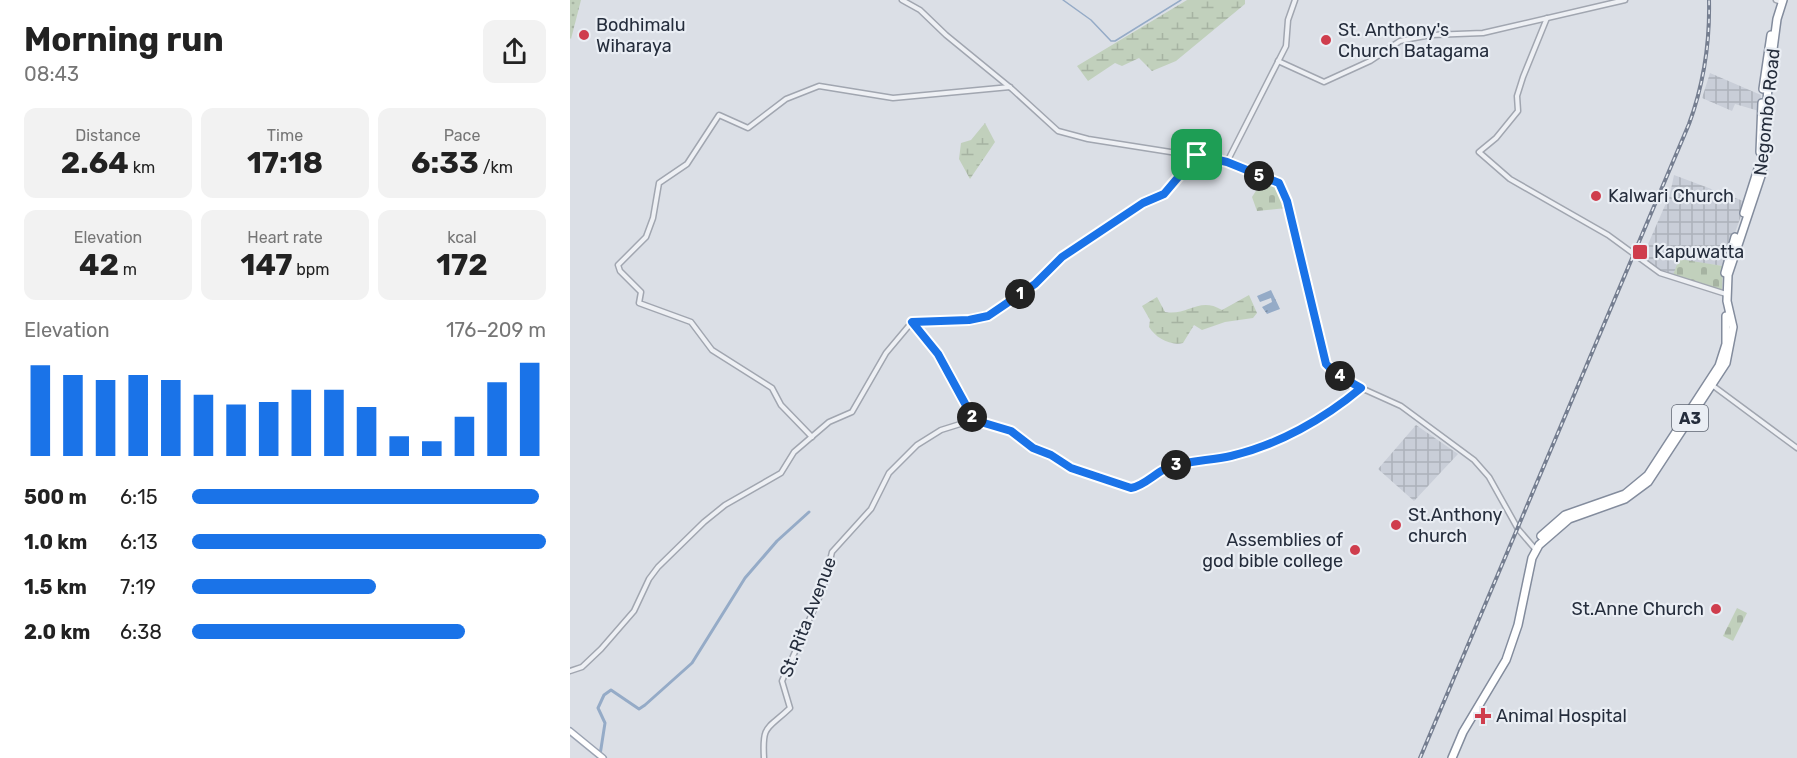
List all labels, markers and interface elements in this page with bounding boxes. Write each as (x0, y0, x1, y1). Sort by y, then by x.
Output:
place label: Bodhimalu Wiharaya (596, 14, 686, 57)
place label: St. Anthony's Church Batagama (1338, 19, 1489, 62)
text: Morning run (24, 20, 224, 59)
button: share (483, 20, 546, 83)
marker: Bodhimalu Wiharaya (577, 28, 591, 42)
marker: St. Anthony's Church Batagama (1319, 33, 1333, 47)
street label: Negombo Road (1749, 47, 1785, 177)
text: 08:43 (24, 62, 79, 86)
text: Distance (75, 126, 141, 145)
text: Time (267, 126, 303, 145)
text: Pace (444, 126, 480, 145)
pin (1171, 129, 1222, 180)
icon: arrive (1180, 138, 1213, 171)
text: 2.64 (61, 145, 129, 181)
text: 17:18 (247, 145, 323, 181)
text: 6:33 (411, 145, 479, 181)
text: km (129, 158, 155, 177)
text: /km (479, 158, 513, 177)
pin: 5 (1244, 161, 1274, 191)
text: 5 (1254, 166, 1264, 185)
place label: Kalwari Church (1608, 185, 1734, 207)
marker: Kalwari Church (1589, 189, 1603, 203)
text: Elevation (74, 228, 142, 247)
text: Heart rate (247, 228, 323, 247)
text: kcal (447, 228, 477, 247)
place label: Kapuwatta (1654, 241, 1744, 263)
marker: Kapuwatta (1631, 243, 1649, 261)
text: 42 (79, 247, 119, 283)
text: 147 (240, 247, 292, 283)
text: 172 (436, 247, 488, 283)
text: m (119, 260, 137, 279)
text: bpm (292, 260, 330, 279)
pin: 1 (1005, 279, 1035, 309)
text: 1 (1016, 284, 1024, 303)
text: Elevation (24, 318, 110, 342)
text: 176–209 m (446, 318, 546, 342)
pin: 4 (1325, 361, 1355, 391)
text: 4 (1335, 366, 1345, 385)
pin: 2 (957, 402, 987, 432)
road number: A3 (1672, 405, 1708, 431)
text: 2 (967, 407, 977, 426)
pin: 3 (1161, 450, 1191, 480)
text: 3 (1171, 455, 1181, 474)
text: 500 m (24, 485, 87, 509)
text: 6:15 (120, 485, 158, 509)
place label: St.Anthony church (1408, 504, 1503, 547)
marker: St.Anthony church (1389, 518, 1403, 532)
place label: Assemblies of god bible college (1202, 529, 1343, 572)
text: 1.0 km (24, 530, 87, 554)
text: 6:13 (120, 530, 158, 554)
marker: Assemblies of god bible college (1348, 543, 1362, 557)
street label: St. Rita Avenue (775, 554, 841, 680)
text: 1.5 km (24, 575, 87, 599)
text: 7:19 (120, 575, 156, 599)
place label: St.Anne Church (1572, 598, 1704, 620)
marker: St.Anne Church (1709, 602, 1723, 616)
text: 2.0 km (24, 620, 90, 644)
text: 6:38 (120, 620, 162, 644)
place label: Animal Hospital (1496, 705, 1627, 727)
marker: Animal Hospital (1474, 707, 1492, 725)

